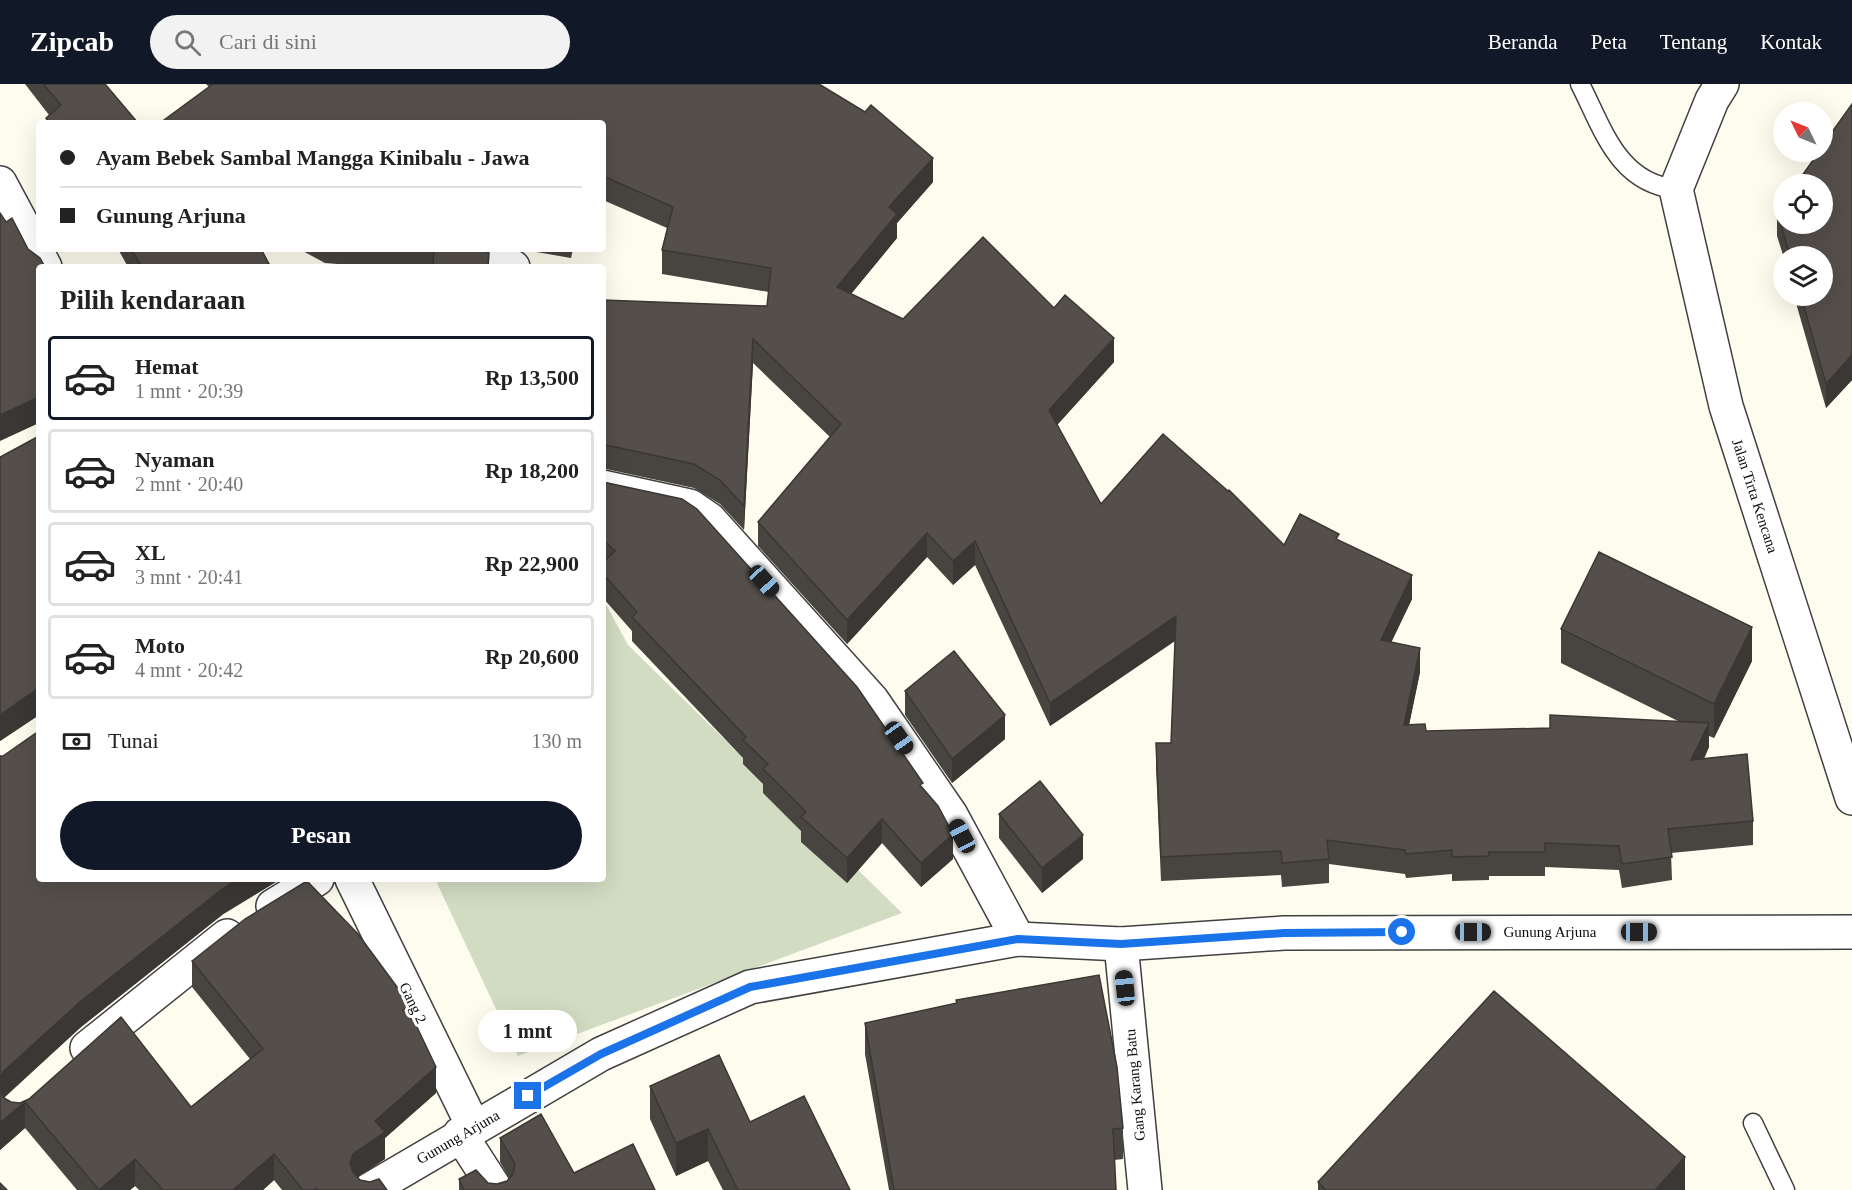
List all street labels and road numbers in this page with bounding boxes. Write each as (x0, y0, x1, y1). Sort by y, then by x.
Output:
street label: Jalan Tirta Kencana (1729, 437, 1781, 555)
street label: Gunung Arjuna (1504, 924, 1597, 940)
street label: Gang 2 (396, 980, 430, 1026)
street label: Gang Karang Batu (1122, 1028, 1148, 1142)
street label: Gunung Arjuna (414, 1107, 503, 1167)

